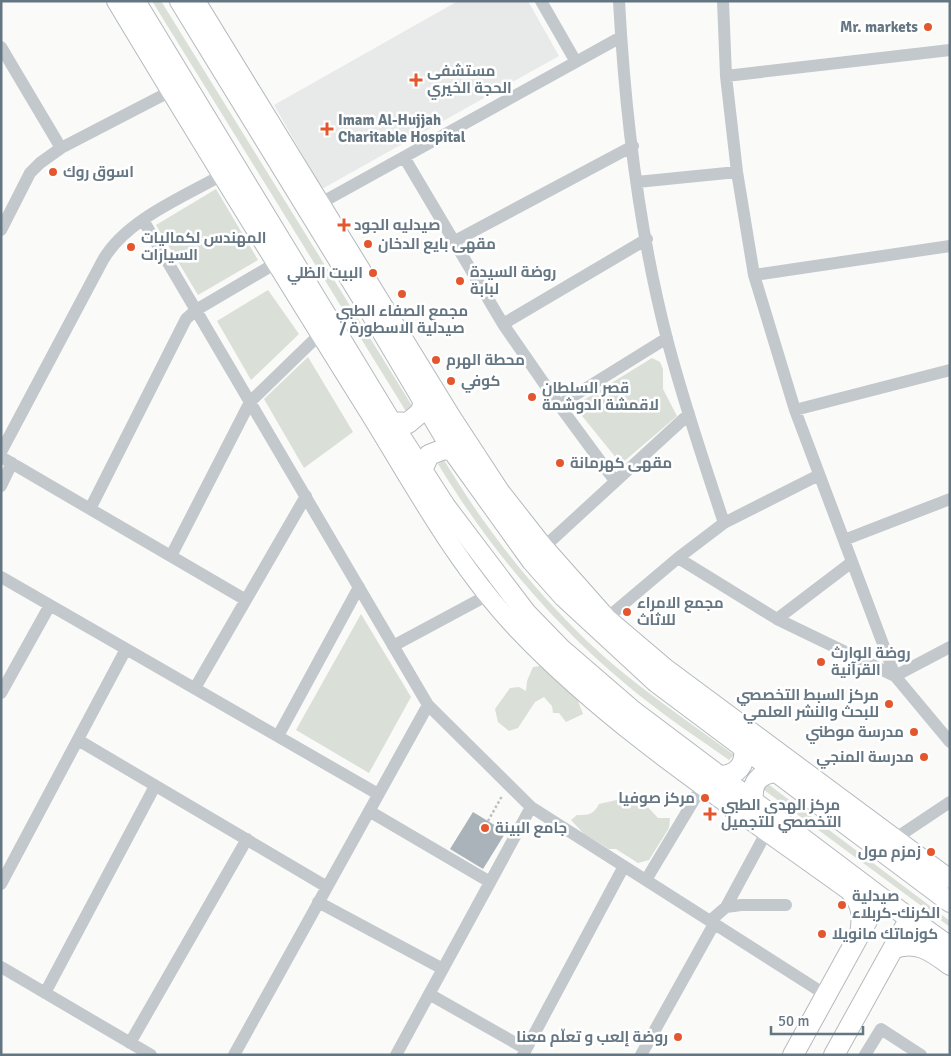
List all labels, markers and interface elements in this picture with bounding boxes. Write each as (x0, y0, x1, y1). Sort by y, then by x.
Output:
place label: Mr. markets (840, 18, 918, 36)
marker: Mr. markets (922, 21, 934, 33)
place label: مستشفى الحجة الخيري (427, 62, 512, 100)
marker: مستشفى الحجة الخيري (409, 73, 423, 87)
place label: Imam Al-Hujjah Charitable Hospital (338, 111, 466, 146)
marker: Imam Al-Hujjah Charitable Hospital (320, 122, 334, 136)
place label: اسوق روك (63, 163, 134, 181)
marker: اسوق روك (47, 166, 59, 178)
place label: صيدليه الجود (354, 216, 440, 234)
marker: صيدليه الجود (338, 219, 350, 231)
place label: المهندس لكماليات السيارات (141, 229, 267, 264)
place label: مقهى بايع الدخان (378, 235, 496, 254)
marker: مقهى بايع الدخان (362, 238, 374, 250)
marker: المهندس لكماليات السيارات (125, 241, 137, 253)
place label: روضة السيدة لبابة (470, 263, 556, 298)
place label: البيت الظلي (287, 264, 363, 285)
marker: البيت الظلي (367, 267, 379, 279)
marker: روضة السيدة لبابة (454, 275, 466, 287)
marker: مجمع الصفاء الطبي / صيدلية الاسطورة (396, 288, 408, 300)
place label: مجمع الصفاء الطبي / صيدلية الاسطورة (336, 302, 468, 337)
place label: محطة الهرم (446, 351, 525, 370)
marker: محطة الهرم (430, 354, 442, 366)
place label: كوفي (461, 372, 500, 393)
marker: كوفي (445, 375, 457, 387)
place label: قصر السلطان لاقمشة الدوشمة (542, 379, 659, 414)
marker: قصر السلطان لاقمشة الدوشمة (526, 391, 538, 403)
place label: مقهى كهرمانة (570, 454, 672, 472)
marker: مقهى كهرمانة (554, 457, 566, 469)
place label: مجمع الامراء للاثاث (637, 594, 724, 629)
marker: مجمع الامراء للاثاث (621, 606, 633, 618)
place label: روضة الوارث القرآنية (831, 644, 911, 679)
marker: روضة الوارث القرآنية (815, 656, 827, 668)
place label: مركز السبط التخصصي للبحث والنشر العلمي (736, 686, 879, 724)
marker: مركز السبط التخصصي للبحث والنشر العلمي (883, 698, 895, 710)
place label: مدرسة موطني (805, 723, 904, 744)
marker: مدرسة موطني (908, 726, 920, 738)
place label: مدرسة المنجي (816, 748, 914, 769)
marker: مدرسة المنجي (918, 751, 930, 763)
place label: مركز صوفيا (618, 789, 695, 807)
marker: مركز صوفيا (699, 792, 711, 804)
place label: مركز الهدى الطبي التخصصي للتجميل (721, 796, 842, 833)
marker: مركز الهدى الطبي التخصصي للتجميل (703, 807, 717, 821)
place label: جامع البينة (495, 819, 567, 838)
marker: جامع البينة (479, 822, 491, 834)
place label: زمزم مول (858, 843, 921, 862)
marker: زمزم مول (925, 846, 937, 858)
place label: صيدلية الكرنك-كربلاء (852, 887, 940, 922)
marker: صيدلية الكرنك-كربلاء (836, 899, 848, 911)
place label: كوزماتك مانويلا (832, 925, 938, 943)
marker: كوزماتك مانويلا (816, 928, 828, 940)
scale bar (771, 1004, 864, 1036)
text: 50 m (778, 1012, 809, 1030)
place label: روضة إلعب و تعلّم معنا (516, 1028, 668, 1047)
marker: روضة إلعب و تعلّم معنا (672, 1031, 684, 1043)

